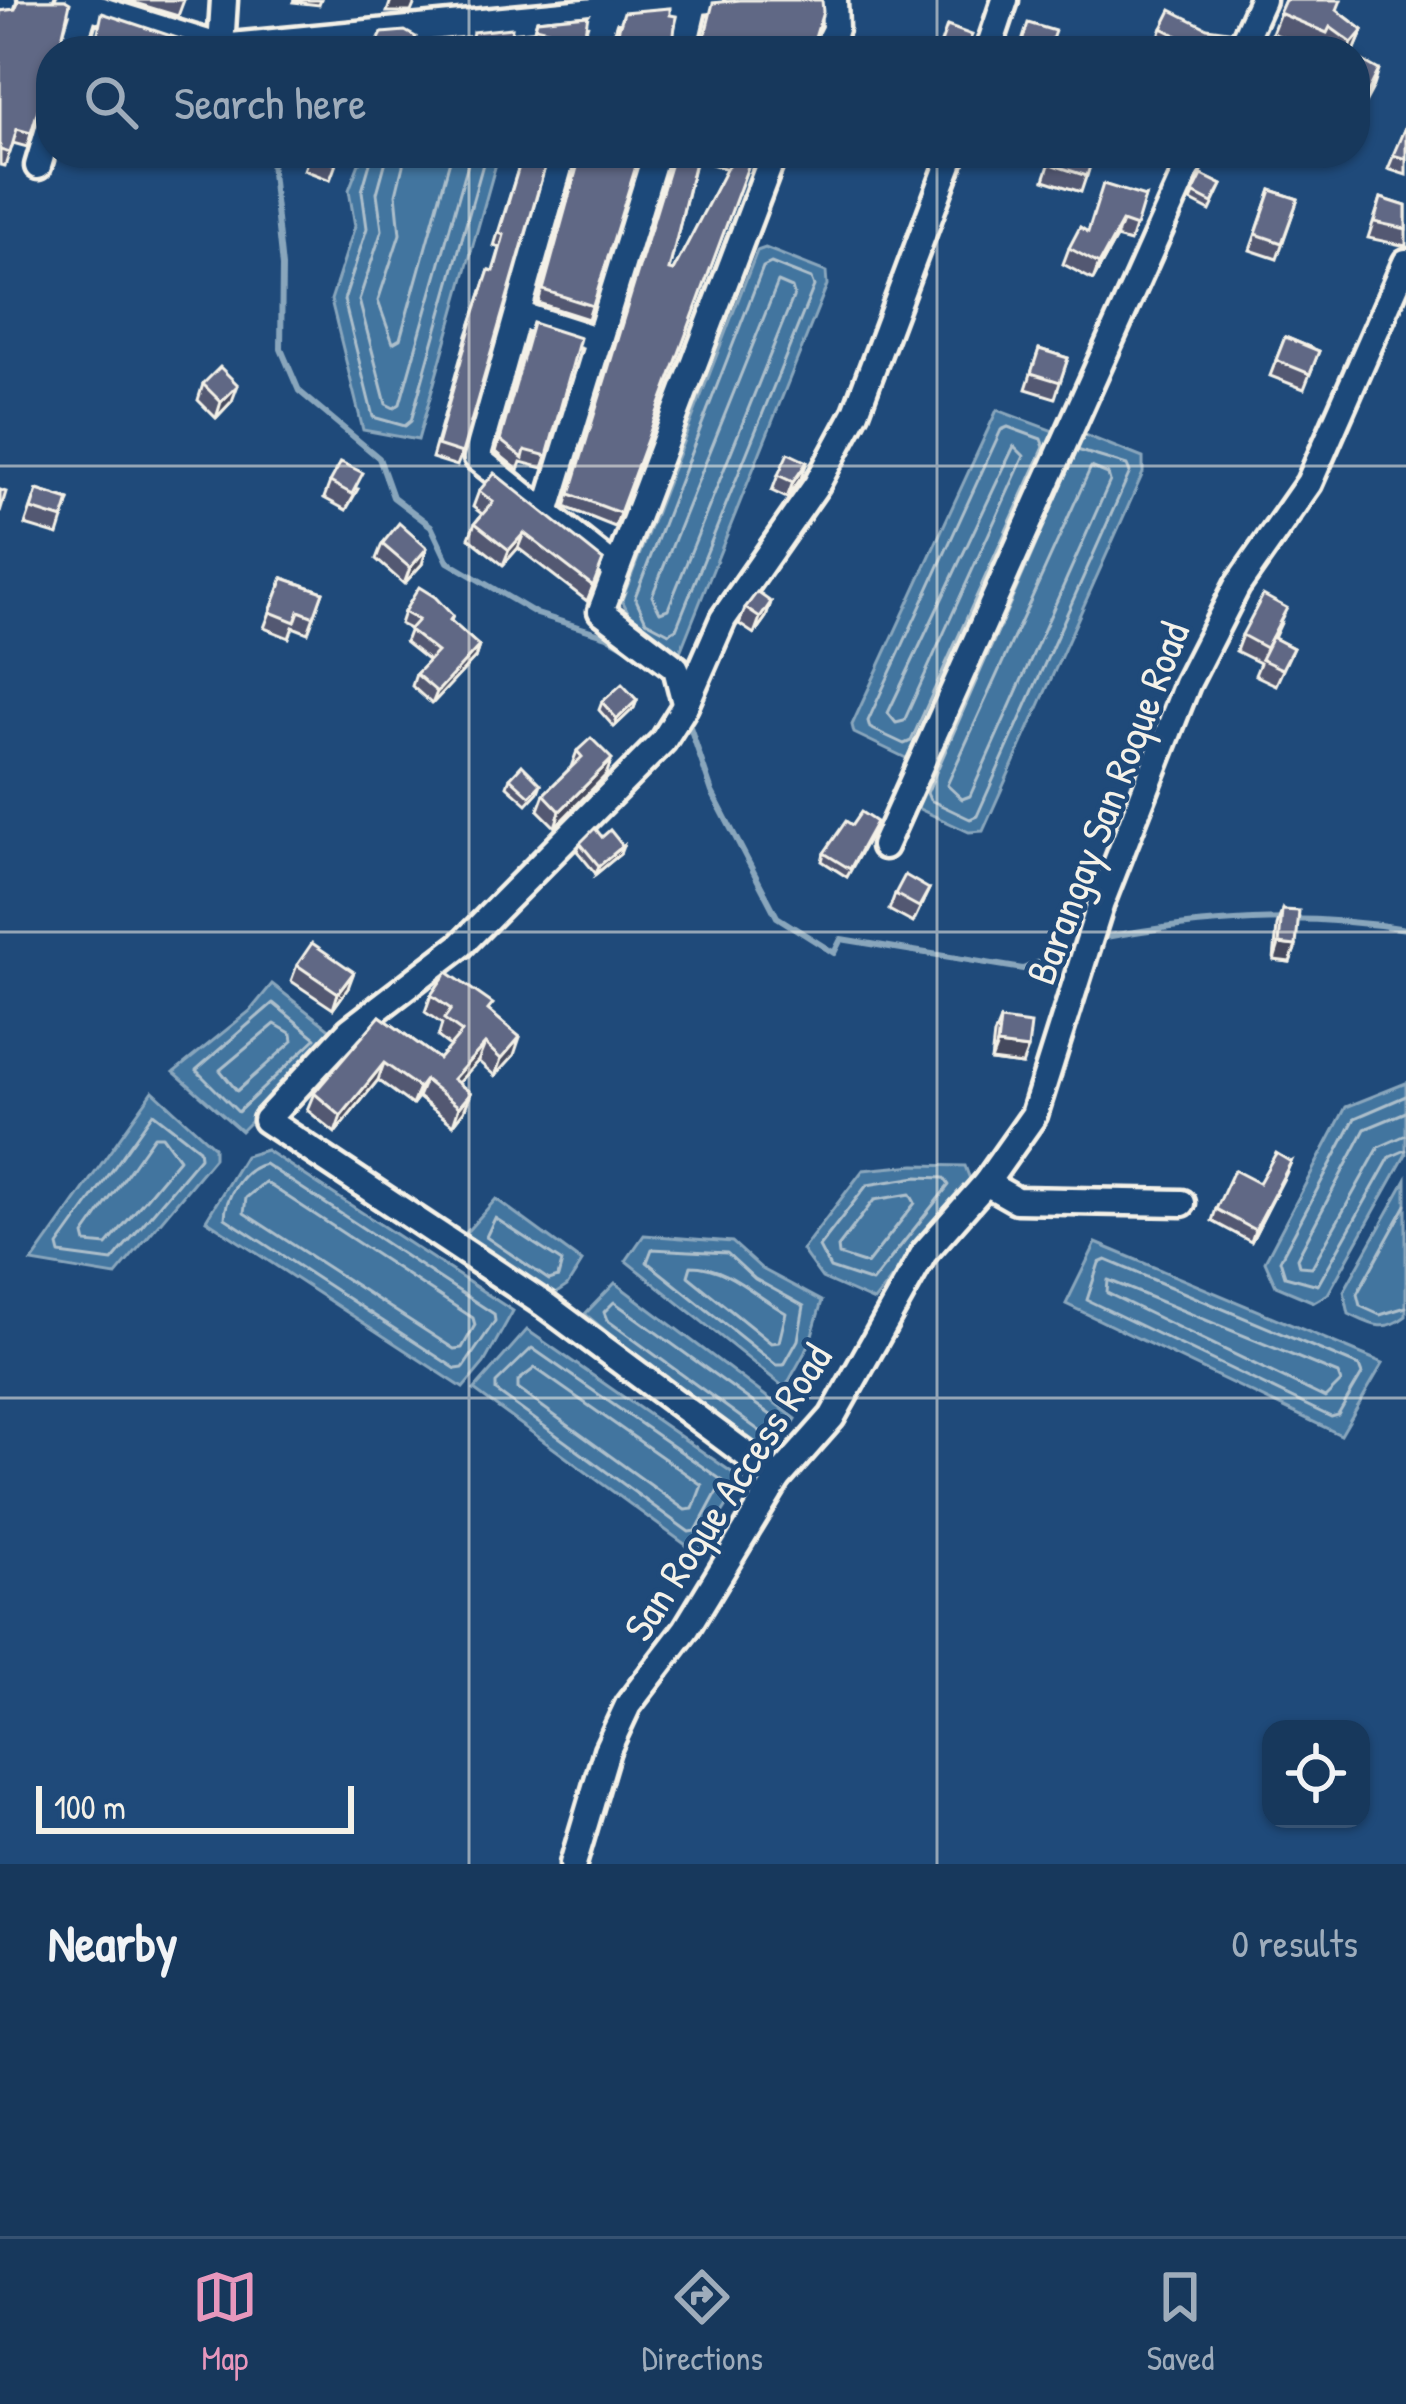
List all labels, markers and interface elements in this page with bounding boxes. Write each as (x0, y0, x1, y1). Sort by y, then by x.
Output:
search box (36, 36, 1370, 168)
icon: search (78, 69, 144, 135)
text: Search here (174, 72, 366, 133)
street label: Barangay San Roque Road (1011, 613, 1202, 992)
street label: San Roque Access Road (609, 1332, 844, 1651)
map controls (1262, 1720, 1370, 1828)
button: locate (1262, 1720, 1370, 1828)
scale bar (36, 1780, 354, 1833)
text: 100 m (54, 1785, 126, 1829)
text: Nearby (48, 1908, 178, 1977)
text: 0 results (1232, 1916, 1358, 1969)
tab: Map (192, 2264, 258, 2380)
tab: Directions (642, 2264, 763, 2380)
tab: Saved (1147, 2264, 1214, 2380)

